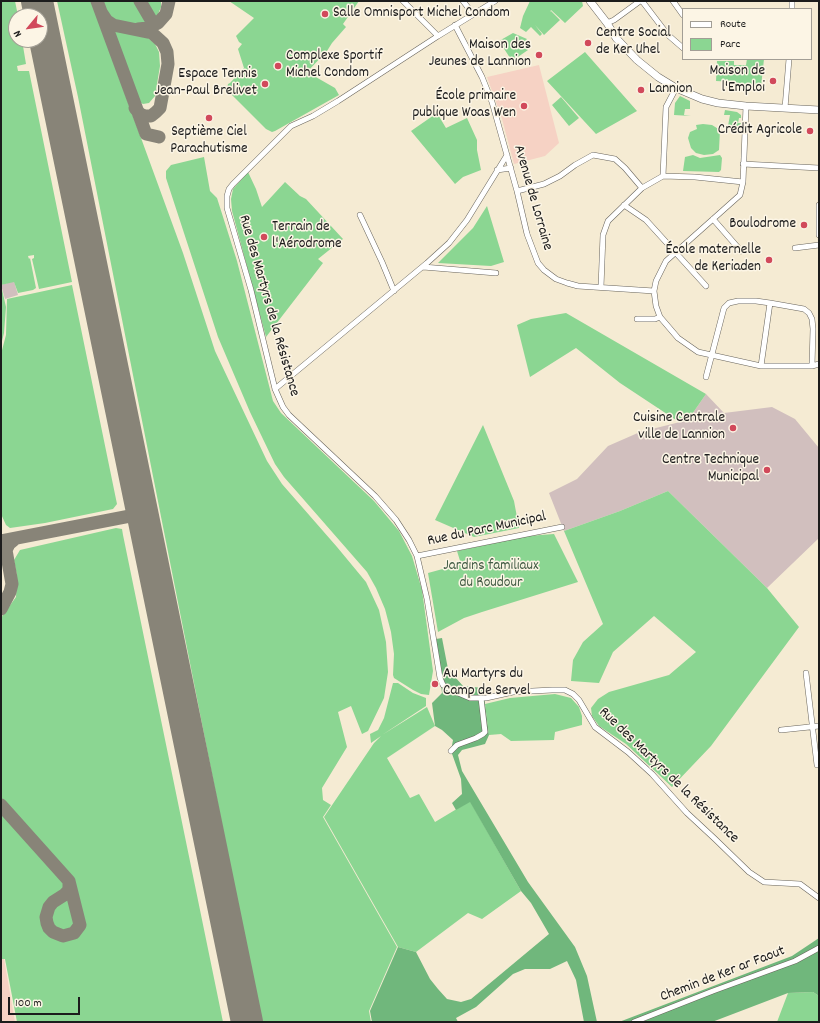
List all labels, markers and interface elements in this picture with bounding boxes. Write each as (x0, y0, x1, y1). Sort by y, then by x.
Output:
place label: Salle Omnisport Michel Condom (333, 5, 510, 23)
north arrow (8, 8, 48, 48)
legend (682, 8, 812, 60)
marker: Salle Omnisport Michel Condom (320, 9, 330, 19)
text: Route (720, 16, 746, 33)
place label: Centre Social de Ker Uhel (596, 25, 671, 60)
text: N (10, 27, 27, 40)
text: Parc (720, 36, 740, 53)
place label: Maison des Jeunes de Lannion (429, 37, 531, 72)
marker: Centre Social de Ker Uhel (583, 38, 593, 48)
place label: Complexe Sportif Michel Condom (286, 48, 382, 83)
marker: Maison des Jeunes de Lannion (534, 50, 544, 60)
marker: Complexe Sportif Michel Condom (273, 61, 283, 71)
place label: Maison de l'Emploi (709, 63, 765, 98)
place label: Espace Tennis Jean-Paul Brelivet (155, 66, 257, 101)
marker: Maison de l'Emploi (768, 76, 778, 86)
marker: Espace Tennis Jean-Paul Brelivet (260, 79, 270, 89)
place label: Lannion (649, 81, 692, 99)
marker: Lannion (636, 85, 646, 95)
place label: École primaire publique Woas Wen (412, 88, 516, 123)
marker: École primaire publique Woas Wen (519, 101, 529, 111)
marker: Septième Ciel Parachutisme (204, 113, 214, 123)
place label: Crédit Agricole (718, 122, 802, 140)
place label: Septième Ciel Parachutisme (170, 124, 248, 159)
marker: Crédit Agricole (805, 126, 815, 136)
street label: Avenue de Lorraine (508, 143, 556, 253)
street label: Rue des Martyrs de la Résistance (233, 213, 303, 399)
place label: Boulodrome (729, 216, 796, 234)
place label: Terrain de l'Aérodrome (272, 219, 342, 254)
marker: Boulodrome (799, 220, 809, 230)
marker: Terrain de l'Aérodrome (259, 232, 269, 242)
place label: École maternelle de Keriaden (666, 242, 761, 277)
marker: École maternelle de Keriaden (764, 255, 774, 265)
place label: Cuisine Centrale ville de Lannion (633, 410, 725, 445)
marker: Cuisine Centrale ville de Lannion (728, 423, 738, 433)
place label: Centre Technique Municipal (662, 452, 759, 487)
marker: Centre Technique Municipal (762, 465, 772, 475)
street label: Rue du Parc Municipal (426, 509, 548, 551)
park label: Jardins familiaux du Roudour (443, 558, 539, 593)
place label: Au Martyrs du Camp de Servel (443, 666, 530, 701)
marker: Au Martyrs du Camp de Servel (430, 679, 440, 689)
street label: Rue des Martyrs de la Résistance (594, 704, 742, 848)
street label: Chemin de Ker ar Faout (658, 943, 788, 1007)
scale bar (10, 989, 82, 1015)
text: 100 m (15, 995, 42, 1012)

